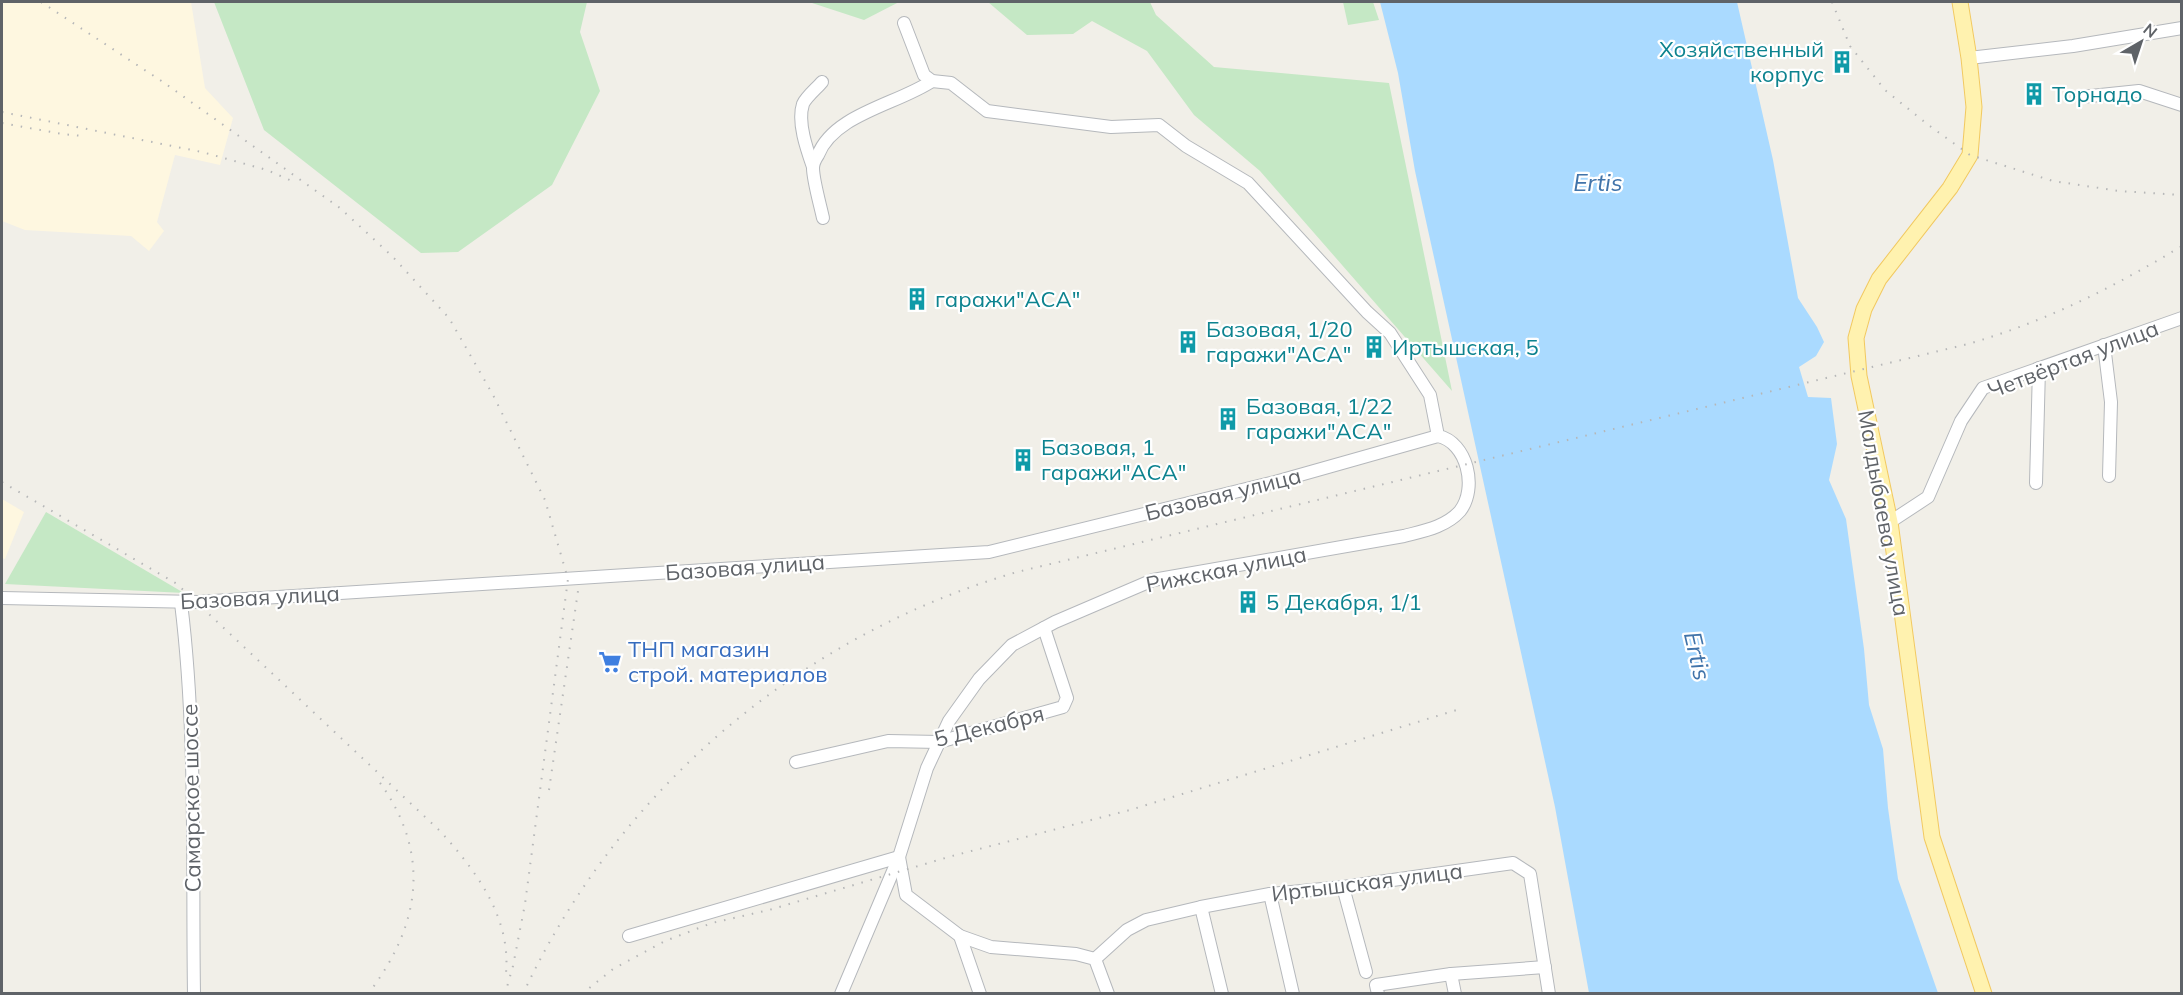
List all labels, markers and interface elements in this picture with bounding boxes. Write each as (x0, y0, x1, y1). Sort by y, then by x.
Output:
north arrow (2111, 12, 2171, 72)
text: N (2139, 19, 2161, 42)
place label: Хозяйственный корпус (1659, 35, 1824, 88)
building icon: Хозяйственный корпус (1829, 49, 1855, 75)
place label: Торнадо (2052, 80, 2143, 108)
building icon: Торнадо (2021, 81, 2047, 107)
water label: Ertis (1573, 167, 1623, 197)
place label: гаражи"ACА" (935, 285, 1080, 313)
building icon: гаражи"ACА" (904, 286, 930, 312)
street label: Четвёртая улица (1984, 314, 2162, 404)
place label: Базовая, 1/20 гаражи"ACА" (1206, 315, 1353, 368)
building icon: Базовая, 1/20 гаражи"ACА" (1175, 329, 1201, 355)
place label: Иртышская, 5 (1392, 333, 1539, 361)
building icon: Иртышская, 5 (1361, 334, 1387, 360)
place label: Базовая, 1/22 гаражи"ACА" (1246, 392, 1393, 445)
building icon: Базовая, 1/22 гаражи"ACА" (1215, 406, 1241, 432)
street label: Малдыбаева улица (1852, 408, 1916, 618)
place label: Базовая, 1 гаражи"ACА" (1041, 433, 1186, 486)
building icon: Базовая, 1 гаражи"ACА" (1010, 447, 1036, 473)
street label: Базовая улица (1142, 461, 1304, 527)
street label: Рижская улица (1143, 540, 1309, 598)
street label: Базовая улица (664, 547, 826, 587)
street label: Базовая улица (179, 579, 341, 615)
place label: 5 Декабря, 1/1 (1266, 588, 1422, 616)
building icon: 5 Декабря, 1/1 (1235, 589, 1261, 615)
water label: Ertis (1678, 628, 1718, 683)
place label: ТНП магазин строй. материалов (628, 635, 827, 688)
supermarket icon: ТНП магазин строй. материалов (597, 649, 623, 675)
street label: 5 Декабря (931, 699, 1047, 753)
street label: Самарское шоссе (175, 703, 207, 893)
street label: Иртышская улица (1270, 856, 1464, 908)

